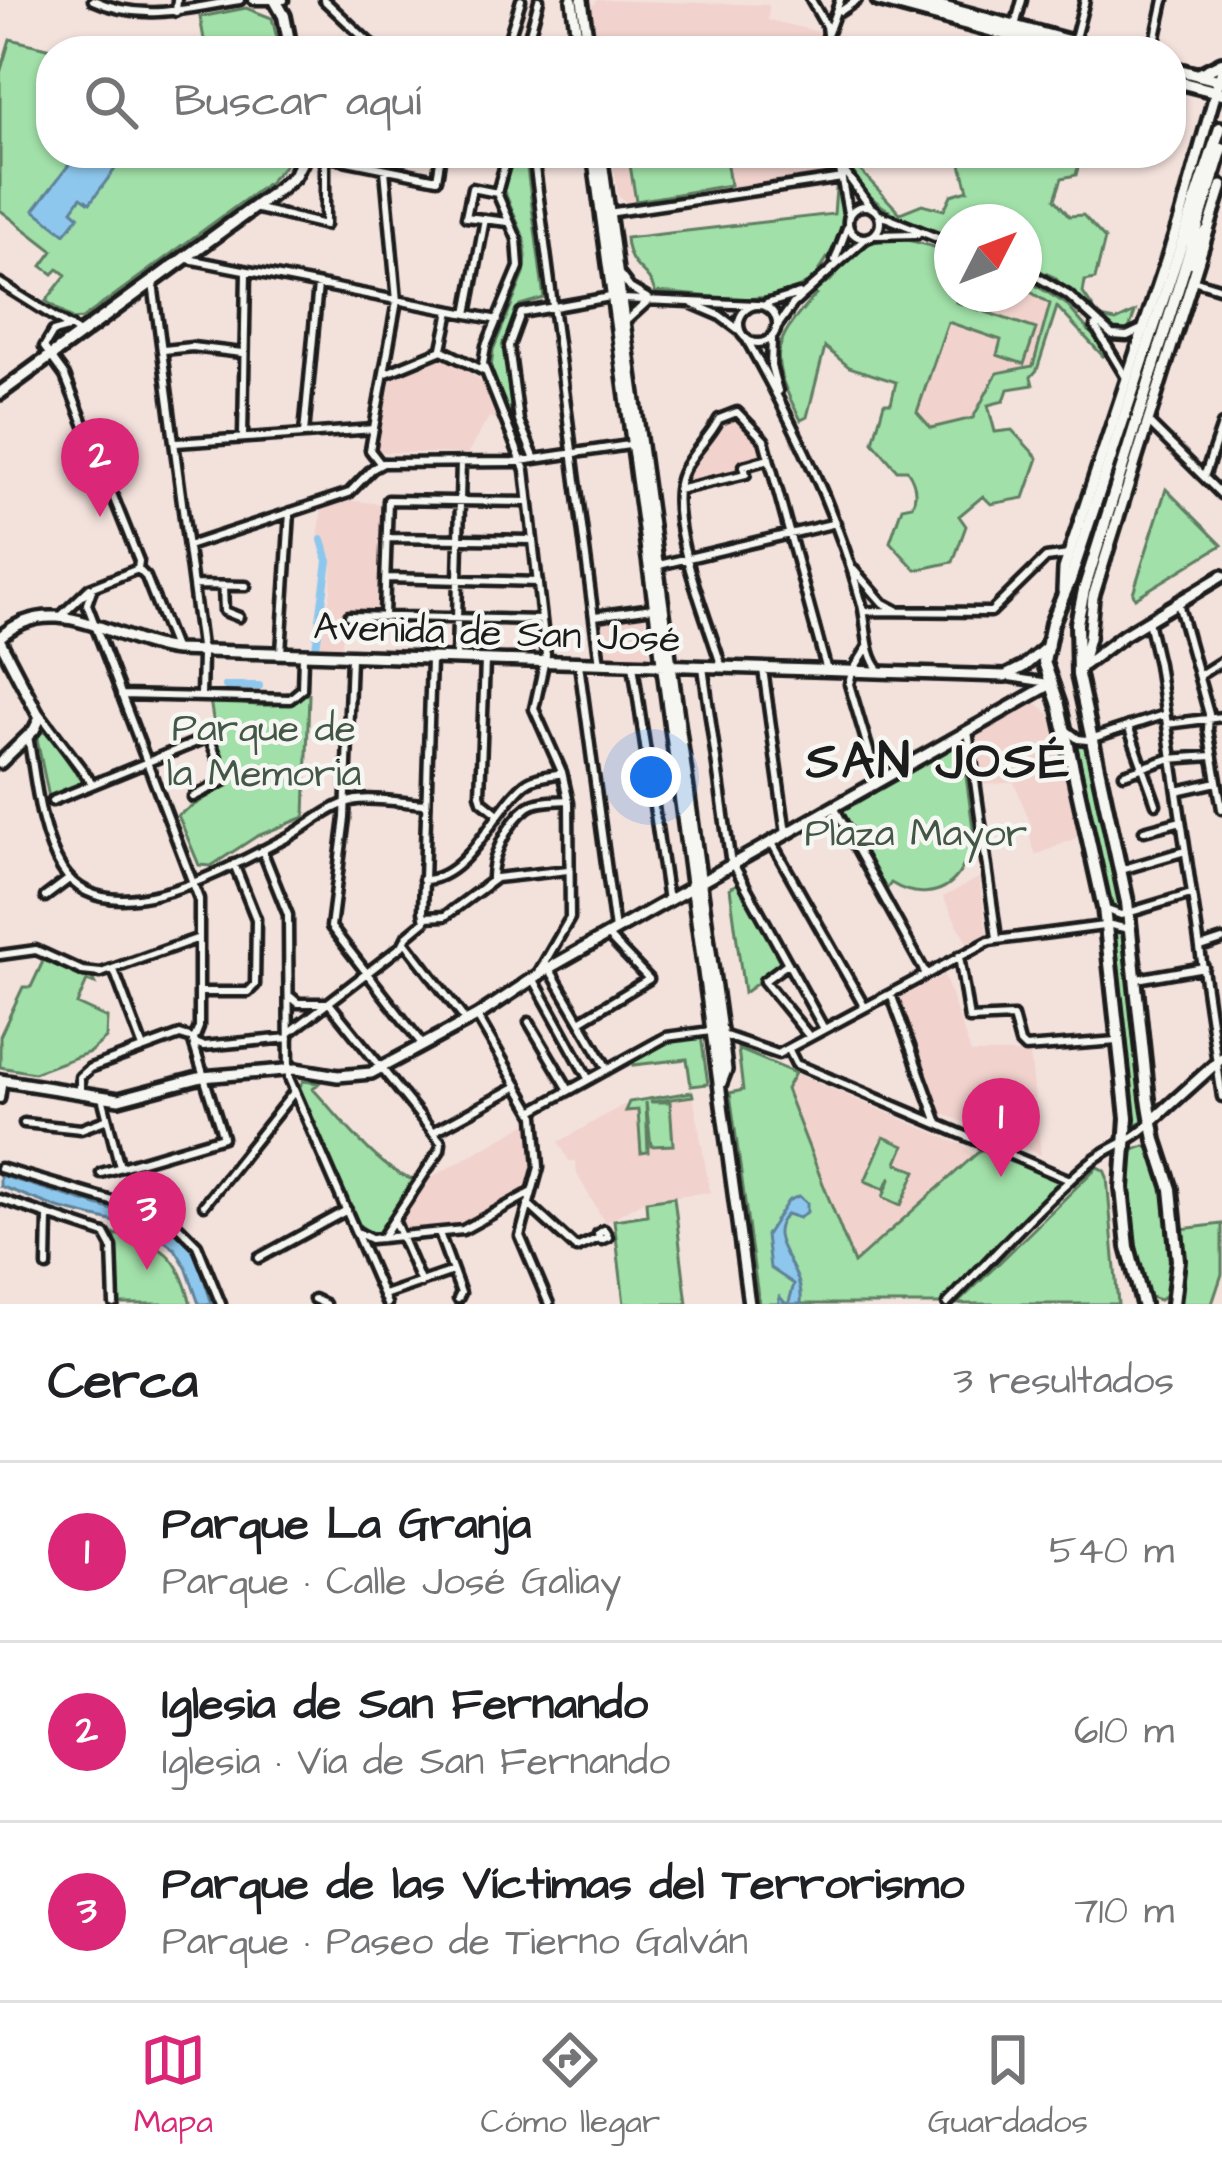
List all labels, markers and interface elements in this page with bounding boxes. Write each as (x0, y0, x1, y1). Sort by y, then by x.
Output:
search box (36, 36, 1186, 168)
icon: search (78, 69, 144, 135)
text: Buscar aquí (174, 71, 421, 133)
north arrow (934, 204, 1042, 312)
pin: 2 (61, 418, 139, 517)
street label: Avenida de San José (312, 601, 681, 667)
park label: Parque de la Memoria (167, 703, 361, 802)
district label: SAN JOSÉ (805, 727, 1072, 798)
your location (621, 747, 681, 807)
park label: Plaza Mayor (805, 808, 1027, 863)
pin: 1 (962, 1078, 1040, 1177)
pin: 3 (108, 1171, 186, 1270)
text: Cerca (48, 1347, 198, 1418)
text: 3 resultados (953, 1355, 1174, 1409)
text: Parque La Granja (162, 1494, 531, 1556)
text: 1 (85, 1525, 90, 1579)
text: 540 m (1049, 1525, 1174, 1579)
text: Parque · Calle José Galiay (162, 1556, 621, 1610)
text: Iglesia de San Fernando (162, 1674, 648, 1736)
text: 2 (76, 1705, 98, 1759)
text: 610 m (1074, 1705, 1174, 1759)
text: Iglesia · Vía de San Fernando (162, 1736, 670, 1790)
text: Parque de las Víctimas del Terrorismo (162, 1854, 964, 1916)
text: 3 (77, 1885, 97, 1939)
text: 710 m (1074, 1885, 1174, 1939)
text: Parque · Paseo de Tierno Galván (162, 1916, 748, 1970)
tab: Mapa (134, 2027, 213, 2145)
tab: Cómo llegar (481, 2027, 660, 2145)
tab: Guardados (928, 2027, 1088, 2145)

